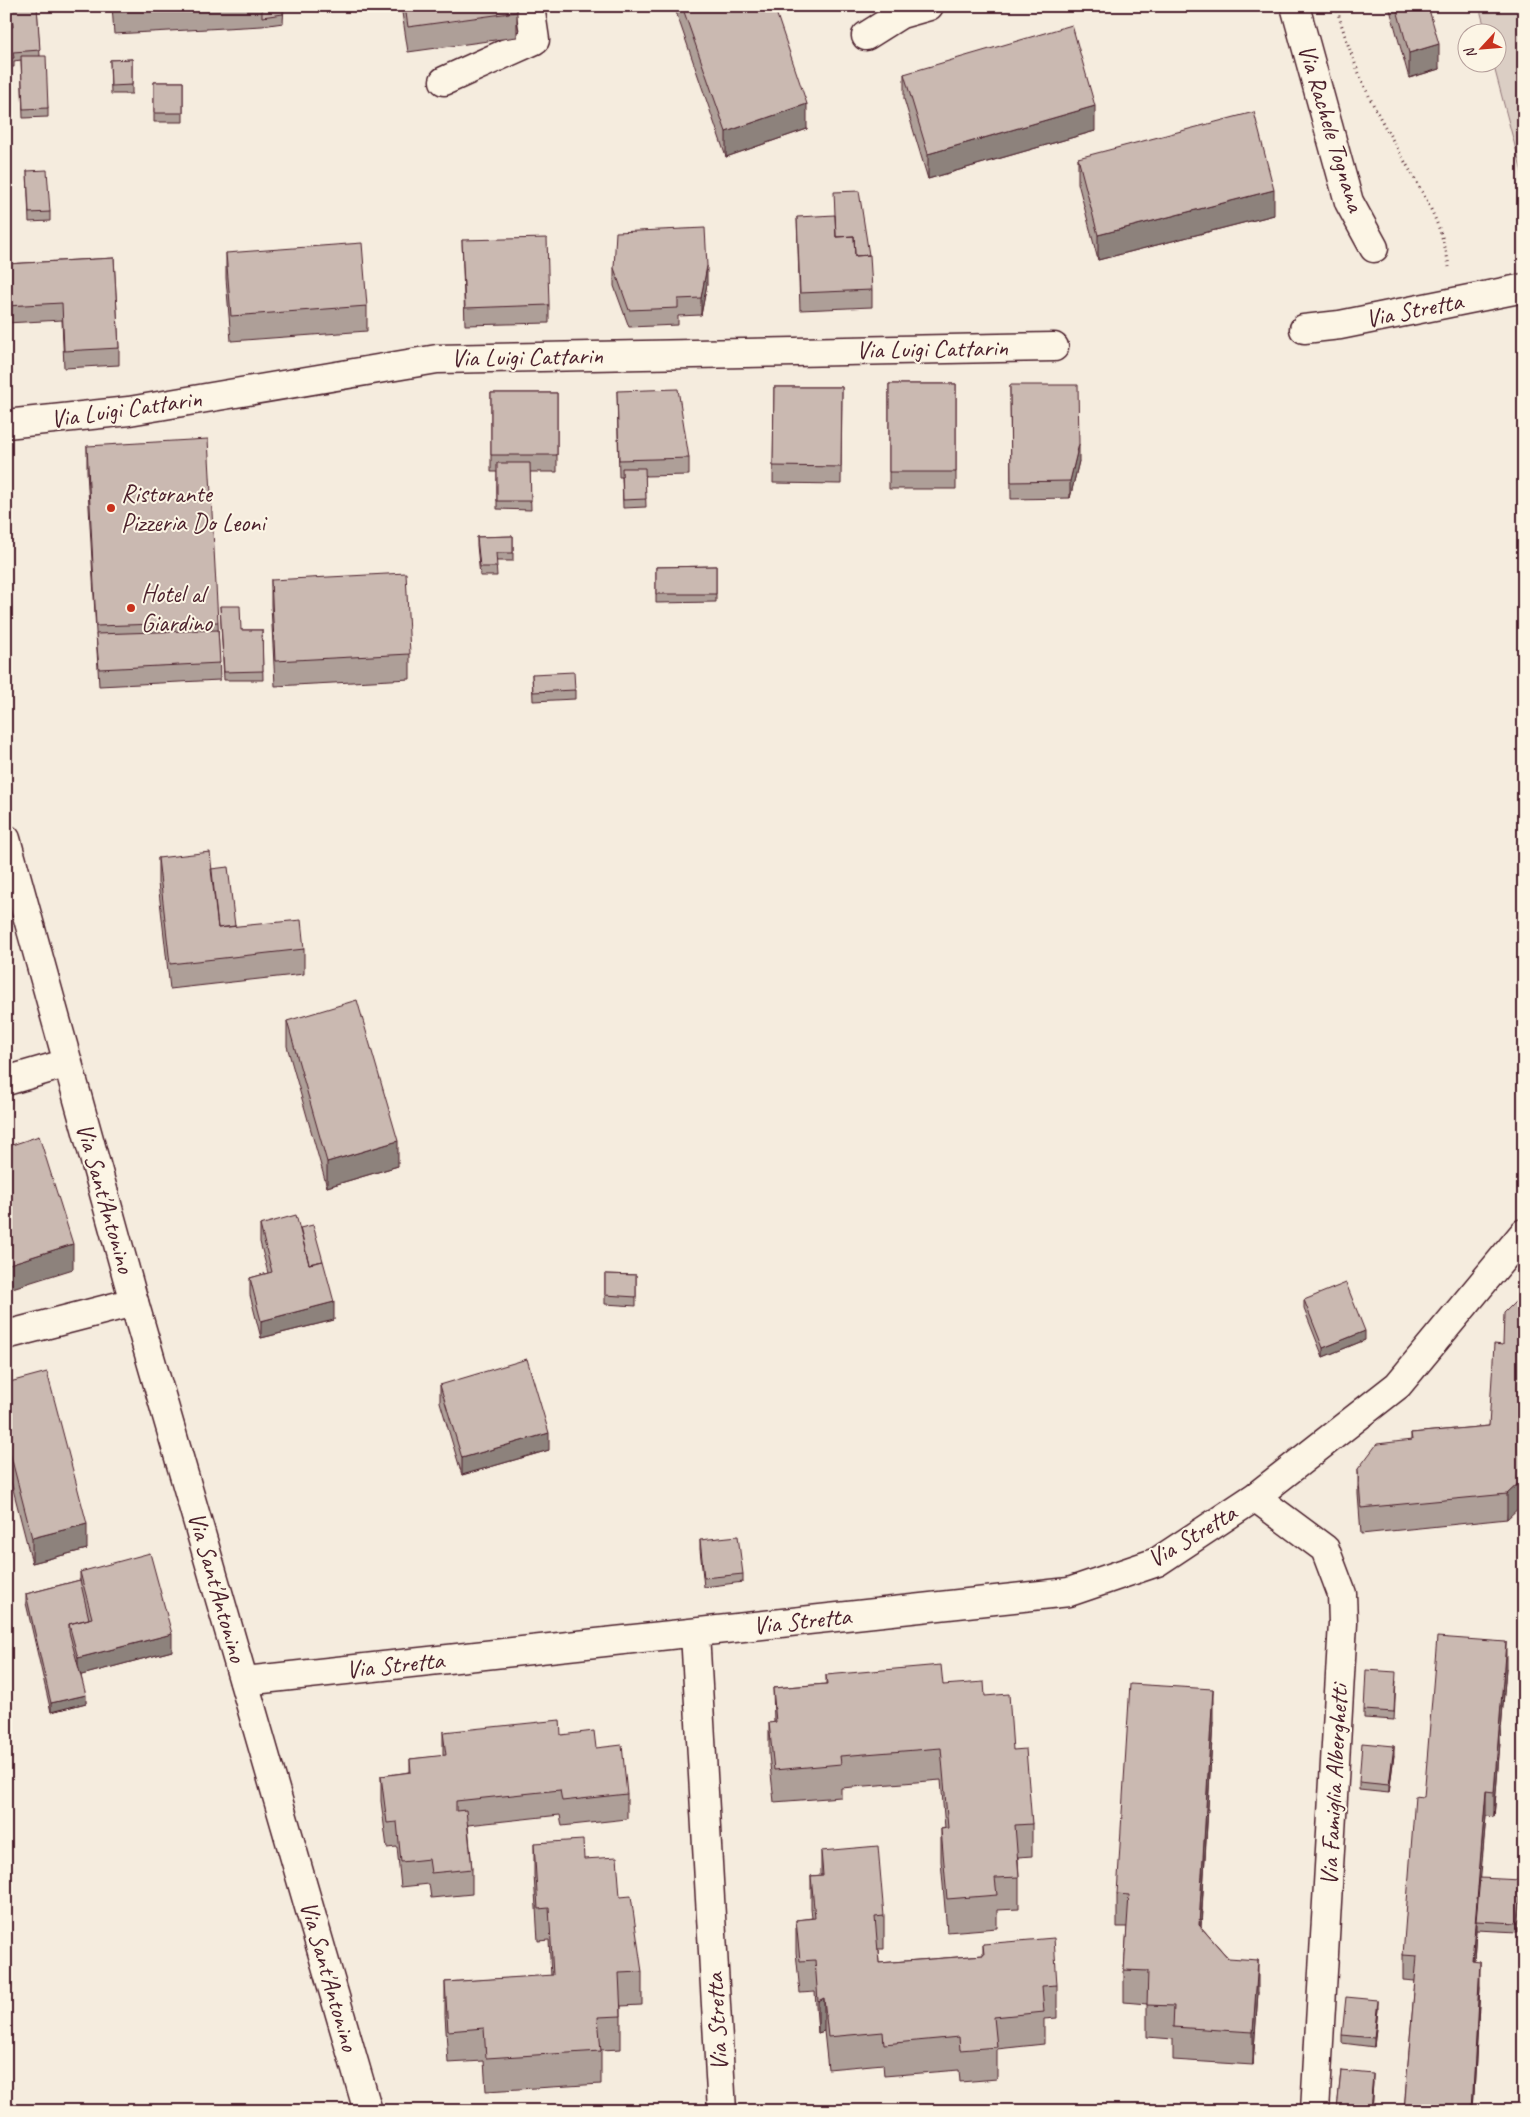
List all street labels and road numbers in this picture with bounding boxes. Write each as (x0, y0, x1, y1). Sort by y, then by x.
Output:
street label: Via Rachele Tognana (1290, 41, 1372, 217)
street label: Via Stretta (1363, 285, 1467, 335)
street label: Via Luigi Cattarin (856, 332, 1009, 366)
street label: Via Luigi Cattarin (451, 340, 604, 374)
street label: Via Luigi Cattarin (49, 382, 204, 435)
street label: Via Sant'Antonino (68, 1119, 142, 1278)
street label: Via Stretta (1142, 1496, 1244, 1575)
street label: Via Sant'Antonino (180, 1508, 254, 1667)
street label: Via Stretta (752, 1600, 854, 1642)
street label: Via Stretta (345, 1644, 447, 1686)
street label: Via Famiglia Alberghetti (1313, 1680, 1355, 1886)
street label: Via Sant'Antonino (292, 1897, 366, 2056)
street label: Via Stretta (698, 1970, 736, 2072)

